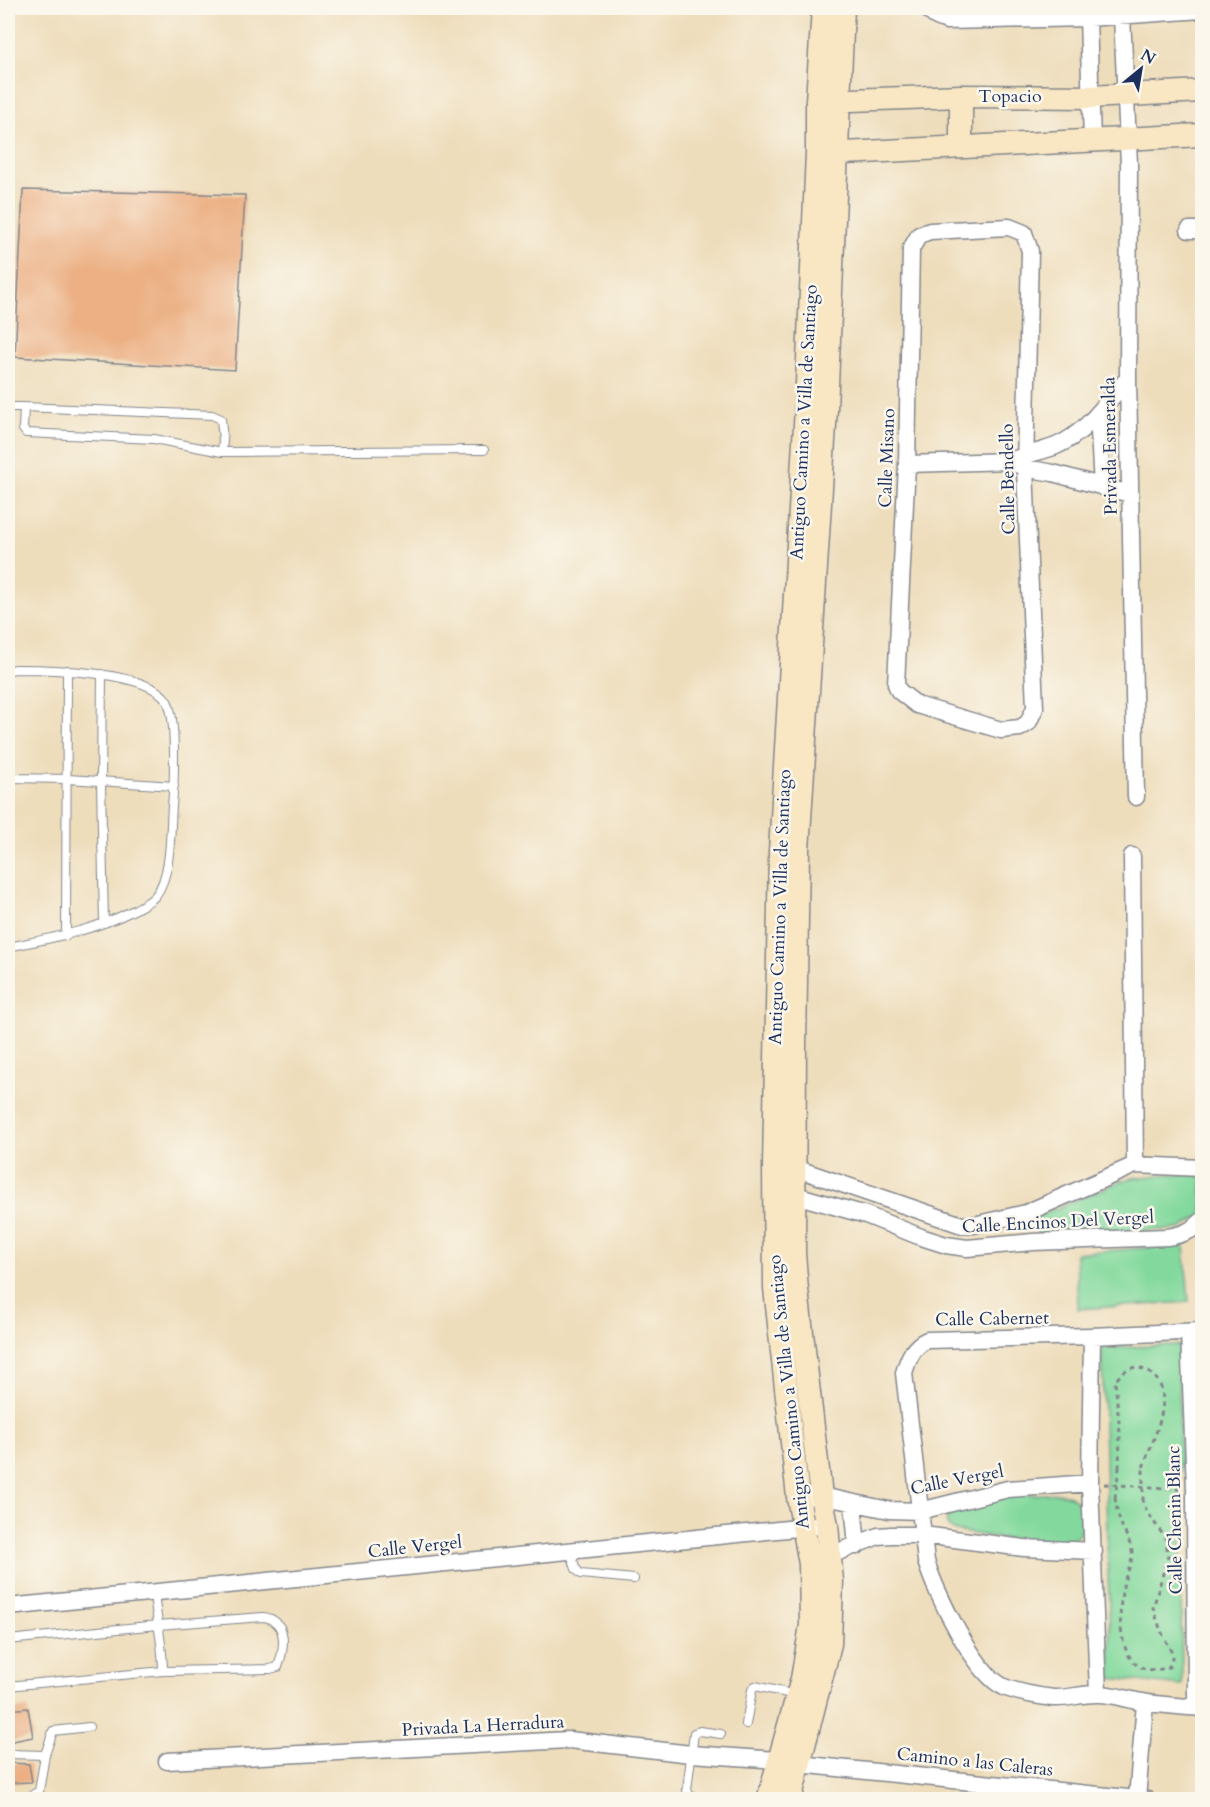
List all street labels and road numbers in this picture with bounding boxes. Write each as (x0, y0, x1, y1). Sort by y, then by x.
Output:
street label: Topacio (978, 84, 1042, 109)
street label: Antiguo Camino a Villa de Santiago (784, 283, 824, 560)
street label: Privada Esmeralda (1096, 376, 1124, 515)
street label: Calle Misano (873, 408, 901, 508)
street label: Calle Bendello (995, 423, 1021, 535)
street label: Antiguo Camino a Villa de Santiago (763, 769, 797, 1045)
street label: Calle Encinos Del Vergel (961, 1204, 1155, 1240)
street label: Antiguo Camino a Villa de Santiago (762, 1253, 816, 1530)
street label: Calle Cabernet (935, 1306, 1049, 1332)
street label: Calle Chenin Blanc (1161, 1445, 1189, 1595)
street label: Calle Vergel (908, 1459, 1006, 1501)
street label: Calle Vergel (367, 1530, 464, 1564)
street label: Privada La Herradura (401, 1709, 565, 1743)
street label: Camino a las Caleras (896, 1741, 1054, 1783)

